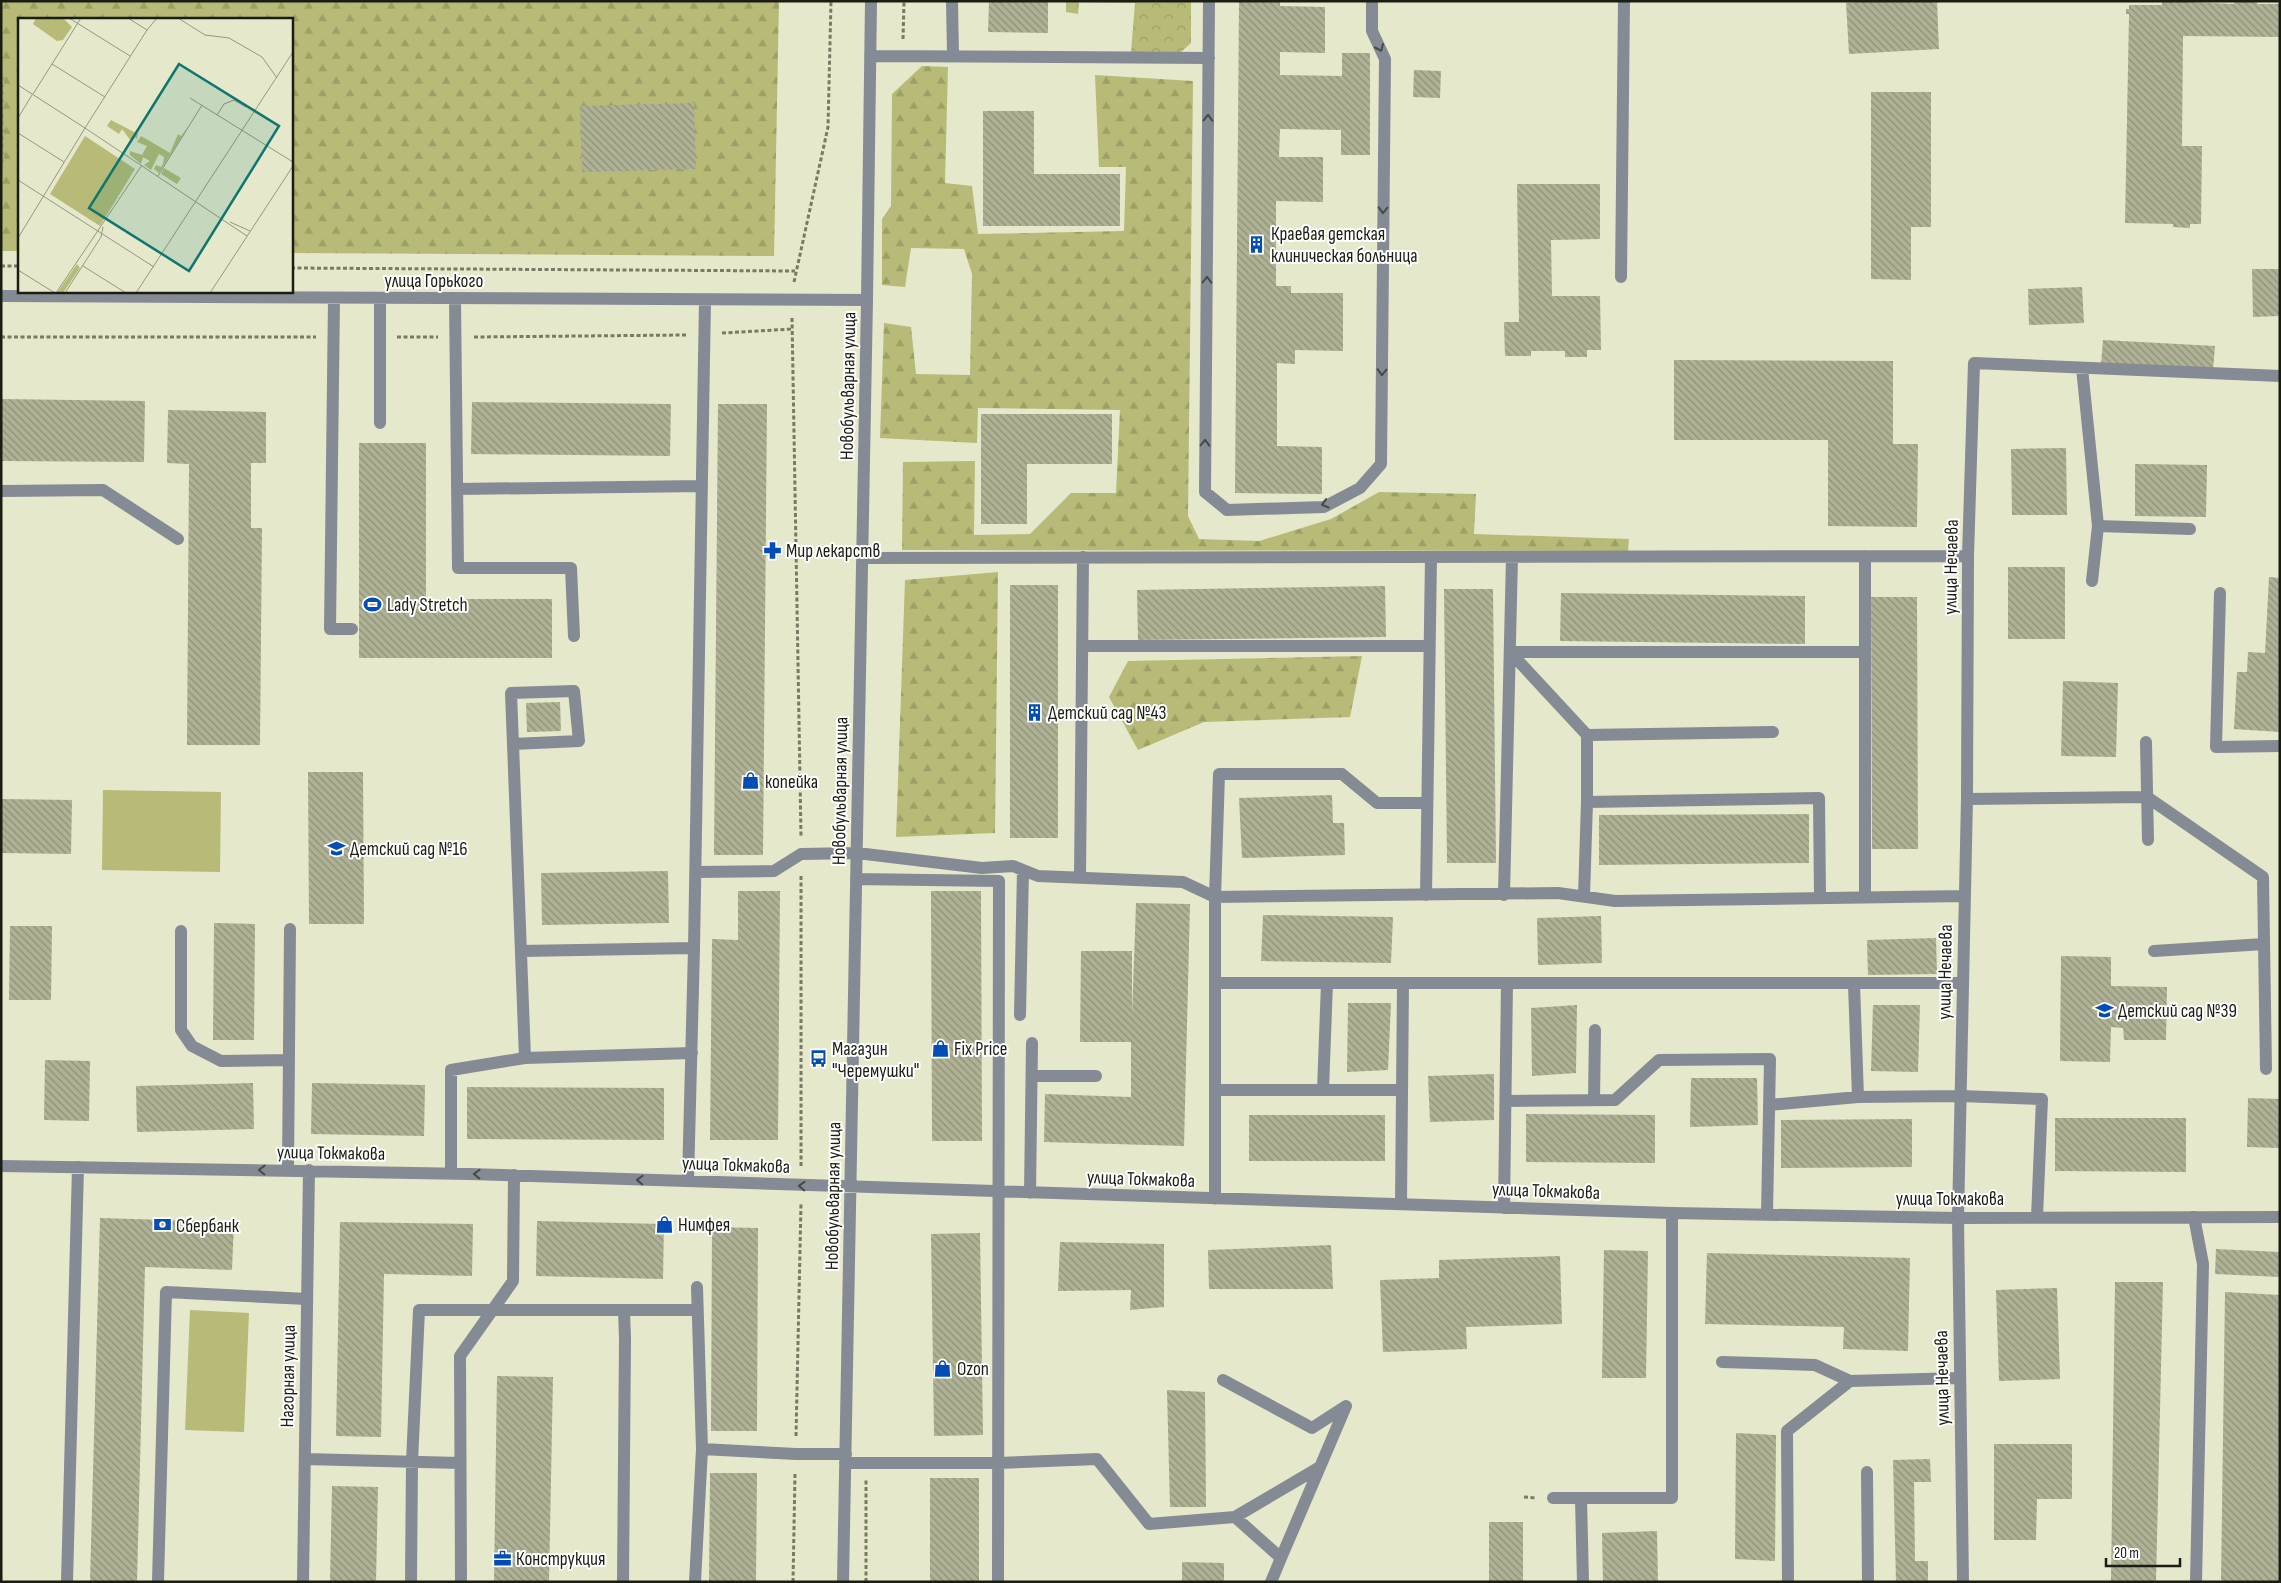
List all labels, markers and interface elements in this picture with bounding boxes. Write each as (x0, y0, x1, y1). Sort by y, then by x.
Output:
inset map (18, 18, 292, 292)
one-way arrow (1373, 43, 1384, 52)
one-way arrow (1203, 114, 1213, 122)
one-way arrow (1378, 206, 1388, 214)
place label: Краевая детская клиническая больница (1271, 223, 1418, 268)
building icon: Краевая детская клиническая больница (1247, 234, 1267, 254)
street label: улица Горького (385, 270, 483, 293)
one-way arrow (1202, 276, 1212, 284)
street label: Новобульварная улица (836, 312, 861, 460)
one-way arrow (1376, 368, 1387, 376)
one-way arrow (1200, 439, 1210, 446)
one-way arrow (1321, 499, 1330, 509)
street label: улица Нечаева (1939, 519, 1964, 615)
pharmacy icon: Мир лекарств (762, 540, 782, 560)
place label: Мир лекарств (786, 540, 880, 563)
sports icon: Lady Stretch (363, 594, 383, 614)
place label: Lady Stretch (387, 594, 468, 617)
building icon: Детский сад №43 (1024, 702, 1044, 722)
place label: Детский сад №43 (1048, 702, 1166, 725)
street label: Новобульварная улица (828, 717, 853, 865)
shop icon: копейка (741, 771, 761, 791)
place label: копейка (765, 771, 818, 794)
school or university icon: Детский сад №16 (326, 838, 346, 858)
place label: Детский сад №16 (350, 838, 467, 861)
street label: улица Нечаева (1933, 924, 1958, 1020)
school or university icon: Детский сад №39 (2094, 1000, 2114, 1020)
place label: Детский сад №39 (2118, 1000, 2237, 1023)
place label: Магазин "Черемушки" (832, 1038, 919, 1083)
shop icon: Fix Price (930, 1038, 950, 1058)
place label: Fix Price (954, 1038, 1007, 1061)
bus stop icon: Магазин "Черемушки" (808, 1049, 828, 1069)
street label: Новобульварная улица (821, 1122, 846, 1270)
street label: улица Токмакова (277, 1141, 385, 1166)
street label: улица Токмакова (681, 1152, 790, 1179)
one-way arrow (258, 1165, 266, 1175)
street label: улица Токмакова (1086, 1166, 1195, 1193)
one-way arrow (473, 1169, 481, 1180)
one-way arrow (635, 1174, 643, 1185)
street label: улица Токмакова (1491, 1178, 1600, 1205)
one-way arrow (798, 1180, 806, 1191)
street label: улица Токмакова (1896, 1188, 2004, 1211)
shop icon: Нимфея (654, 1214, 674, 1234)
place label: Нимфея (678, 1214, 730, 1237)
bank icon: Сбербанк (152, 1215, 172, 1235)
place label: Сбербанк (176, 1215, 240, 1238)
street label: Нагорная улица (276, 1325, 301, 1427)
street label: улица Нечаева (1930, 1330, 1955, 1426)
shop icon: Ozon (933, 1358, 953, 1378)
place label: Ozon (957, 1358, 989, 1381)
scale bar (2106, 1536, 2180, 1568)
text: 20 m (2114, 1544, 2139, 1563)
office icon: Конструкция (492, 1548, 512, 1568)
place label: Конструкция (516, 1548, 606, 1571)

